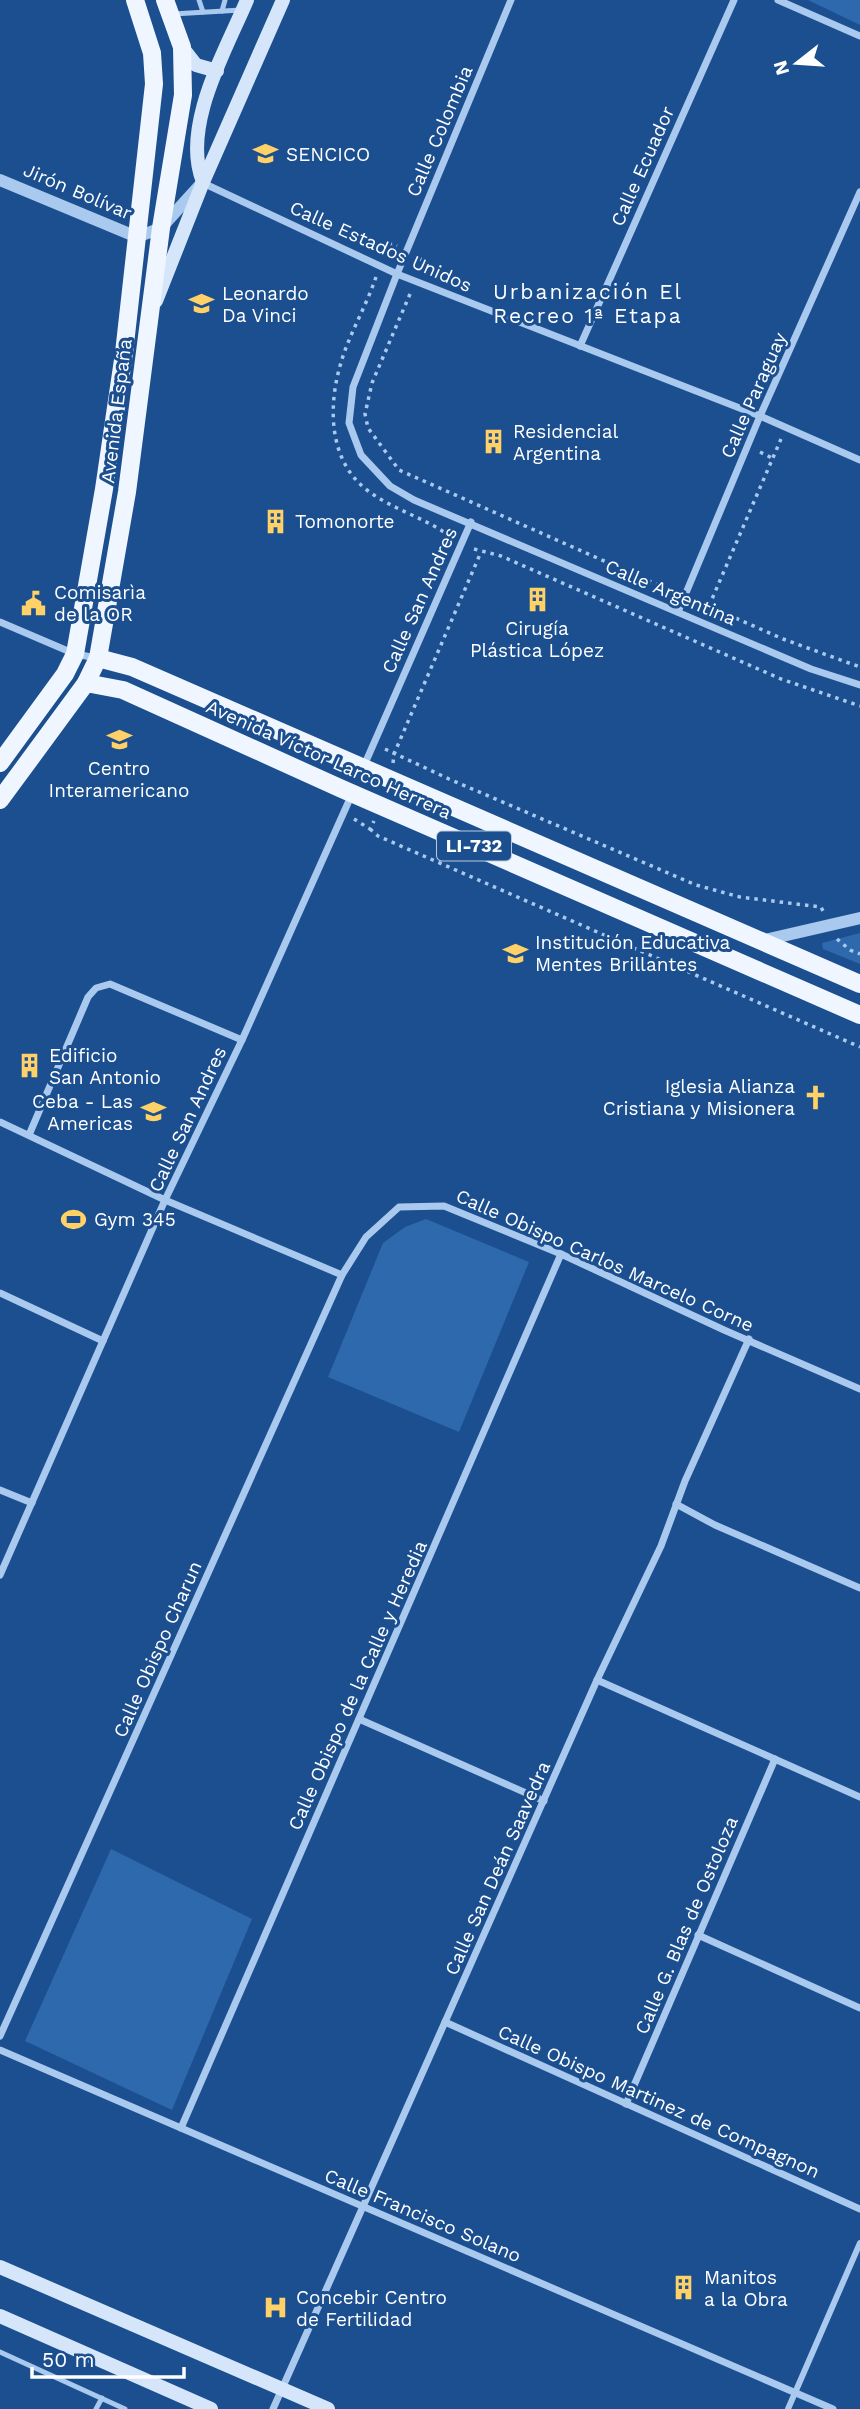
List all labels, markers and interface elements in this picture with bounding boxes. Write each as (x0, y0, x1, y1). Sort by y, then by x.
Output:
north arrow (762, 28, 832, 98)
text: N (768, 58, 794, 78)
street label: Calle Colombia (401, 62, 478, 200)
street label: Calle Ecuador (606, 102, 679, 230)
school or university icon: SENCICO (252, 140, 280, 168)
place label: SENCICO (286, 143, 370, 166)
street label: Jirón Bolívar (20, 158, 136, 225)
street label: Calle Estados Unidos (286, 196, 475, 297)
district label: Urbanización El Recreo 1ª Etapa (493, 279, 683, 328)
place label: Leonardo Da Vinci (222, 282, 309, 327)
school or university icon: Leonardo Da Vinci (188, 290, 216, 318)
street label: Calle Paraguay (715, 329, 792, 462)
street label: Avenida España (96, 337, 137, 485)
place label: Residencial Argentina (513, 420, 618, 465)
building icon: Residencial Argentina (479, 428, 507, 456)
building icon: Tomonorte (261, 507, 289, 535)
place label: Tomonorte (295, 510, 395, 533)
street label: Calle San Andres (377, 523, 462, 677)
street label: Calle Argentina (602, 554, 740, 631)
place label: Comisarìa de la OR (54, 581, 146, 626)
building icon: Cirugía Plástica López (523, 586, 551, 614)
public building icon: Comisarìa de la OR (20, 589, 48, 617)
place label: Cirugía Plástica López (470, 617, 604, 662)
street label: Avenida Víctor Larco Herrera (203, 695, 455, 824)
school or university icon: Centro Interamericano (105, 726, 133, 754)
place label: Centro Interamericano (49, 757, 189, 802)
road number: LI-732 (437, 832, 511, 860)
place label: Institución Educativa Mentes Brillantes (535, 931, 730, 976)
school or university icon: Institución Educativa Mentes Brillantes (501, 939, 529, 967)
street label: Calle San Andres (144, 1043, 231, 1196)
place label: Edificio San Antonio (49, 1044, 161, 1089)
building icon: Edificio San Antonio (15, 1052, 43, 1080)
place label: Iglesia Alianza Cristiana y Misionera (603, 1075, 795, 1120)
church icon: Iglesia Alianza Cristiana y Misionera (801, 1083, 829, 1111)
place label: Ceba - Las Americas (32, 1090, 133, 1135)
school or university icon: Ceba - Las Americas (139, 1098, 167, 1126)
street label: Calle Obispo Carlos Marcelo Corne (452, 1184, 757, 1337)
sports icon: Gym 345 (60, 1205, 88, 1233)
place label: Gym 345 (94, 1208, 176, 1231)
street label: Calle Obispo de la Calle y Heredia (283, 1537, 432, 1834)
street label: Calle Obispo Charun (108, 1557, 207, 1741)
street label: Calle San Deán Saavedra (440, 1757, 555, 1979)
street label: Calle G. Blas de Ostoloza (630, 1813, 743, 2038)
street label: Calle Obispo Martinez de Compagnon (494, 2020, 823, 2183)
street label: Calle Francisco Solano (321, 2164, 525, 2267)
place label: Manitos a la Obra (704, 2266, 788, 2311)
building icon: Manitos a la Obra (670, 2274, 698, 2302)
place label: Concebir Centro de Fertilidad (296, 2286, 447, 2331)
hospital icon: Concebir Centro de Fertilidad (262, 2294, 290, 2322)
scale bar (32, 2336, 184, 2380)
text: 50 m (42, 2347, 94, 2372)

